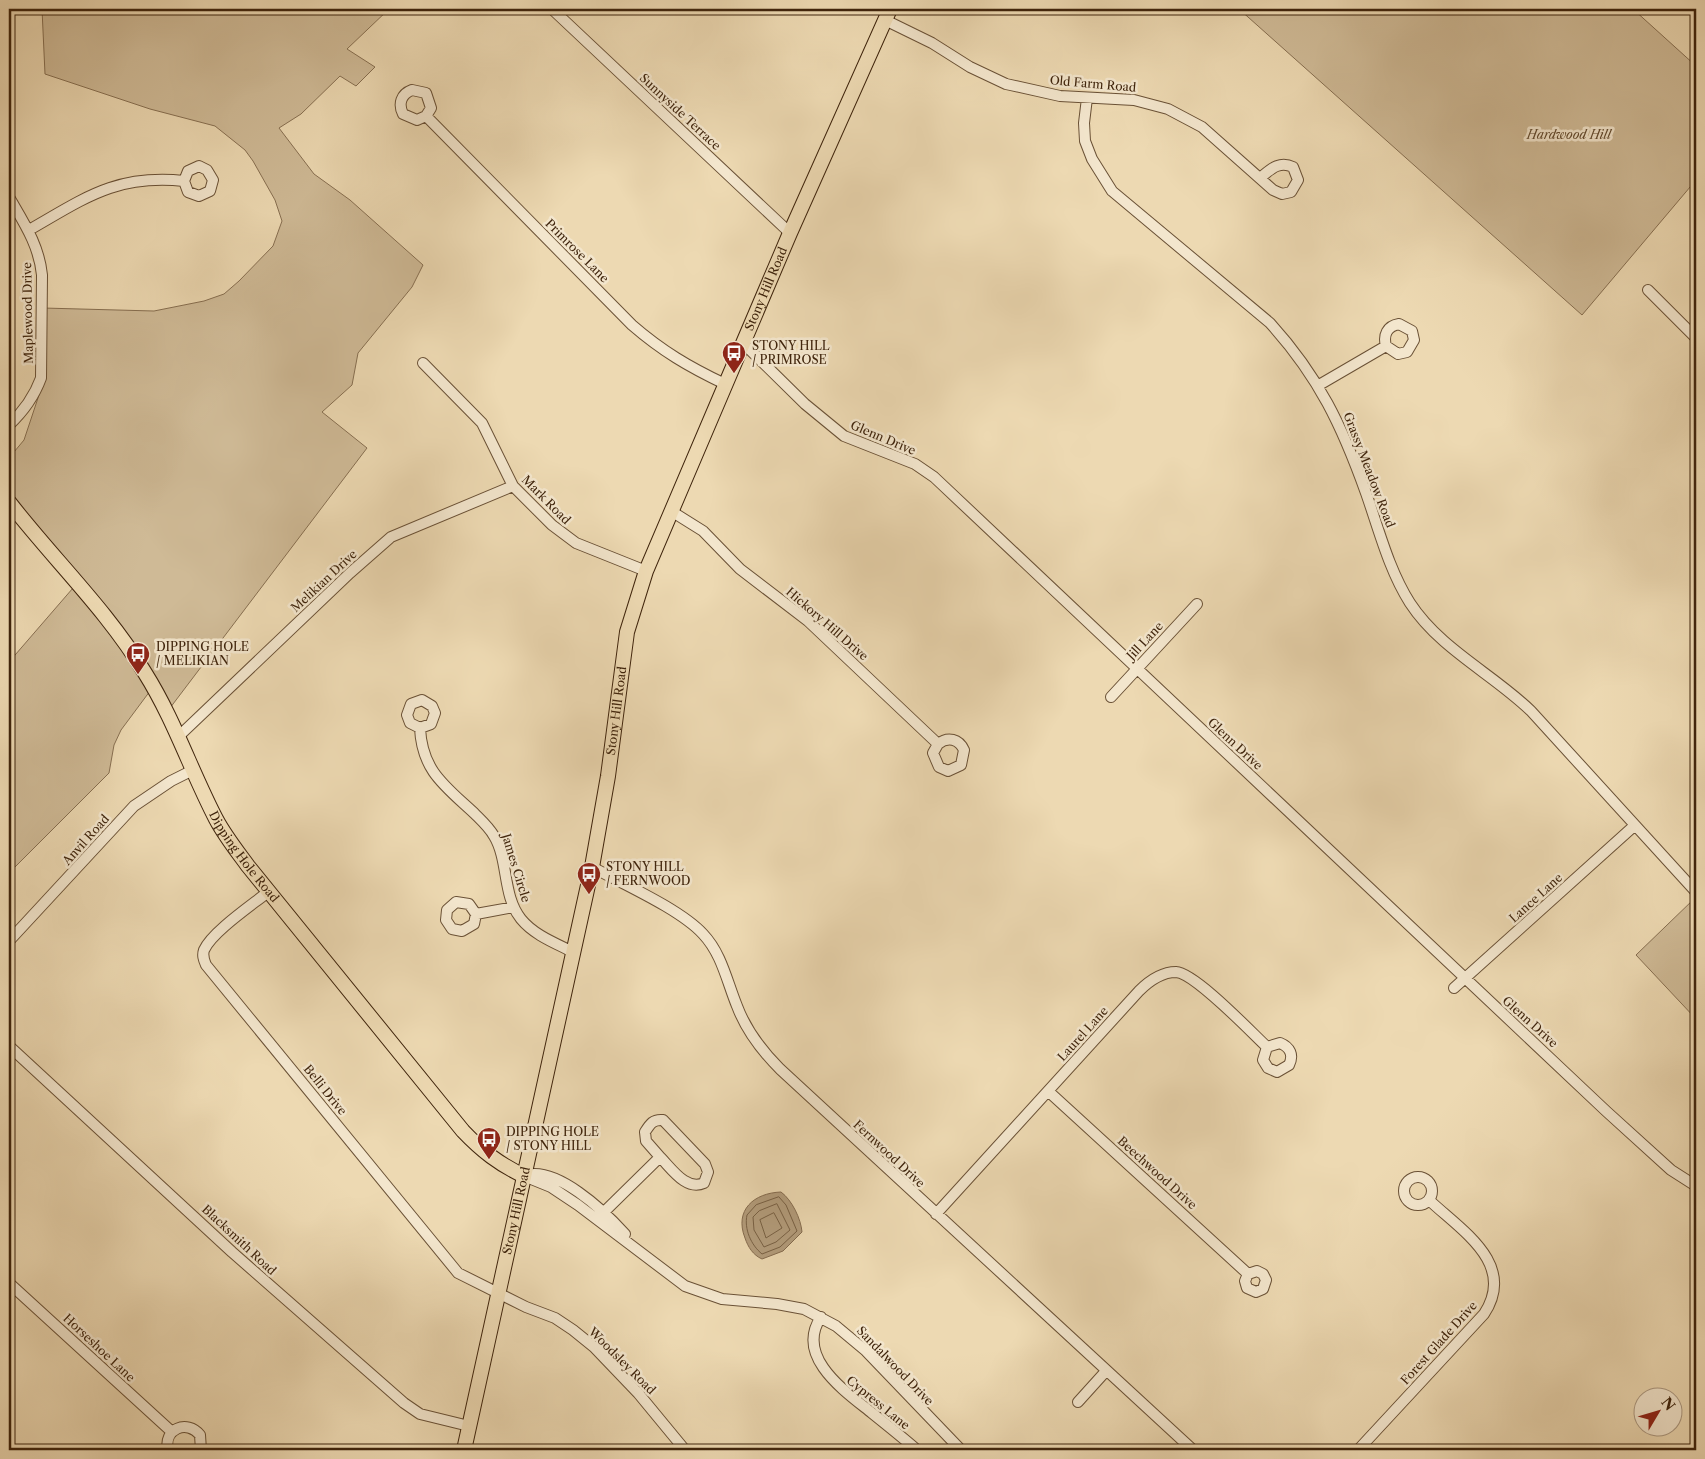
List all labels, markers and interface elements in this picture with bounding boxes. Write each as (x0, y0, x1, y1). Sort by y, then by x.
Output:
street label: Sunnyside Terrace (637, 70, 724, 153)
street label: Old Farm Road (1049, 72, 1138, 95)
park label: Hardwood Hill (1526, 127, 1612, 142)
street label: Primrose Lane (542, 216, 612, 286)
street label: Stony Hill Road (741, 244, 790, 333)
street label: Maplewood Drive (19, 262, 36, 364)
place label: STONY HILL / PRIMROSE (752, 338, 830, 367)
bus stop icon: STONY HILL / PRIMROSE (721, 340, 747, 374)
street label: Grassy Meadow Road (1341, 410, 1399, 530)
street label: Glenn Drive (848, 417, 918, 458)
street label: Mark Road (519, 472, 574, 528)
street label: Melikian Drive (288, 546, 360, 615)
street label: Hickory Hill Drive (783, 584, 872, 664)
street label: Jill Lane (1122, 618, 1166, 664)
place label: DIPPING HOLE / MELIKIAN (156, 639, 249, 668)
bus stop icon: DIPPING HOLE / MELIKIAN (125, 641, 151, 675)
street label: Stony Hill Road (603, 665, 629, 756)
street label: Glenn Drive (1205, 714, 1266, 773)
street label: Dipping Hole Road (206, 808, 283, 906)
street label: Anvil Road (58, 811, 113, 869)
street label: James Circle (498, 830, 534, 904)
place label: STONY HILL / FERNWOOD (606, 859, 691, 888)
bus stop icon: STONY HILL / FERNWOOD (576, 861, 602, 895)
street label: Lance Lane (1506, 870, 1566, 925)
street label: Glenn Drive (1500, 993, 1561, 1051)
street label: Laurel Lane (1054, 1003, 1111, 1064)
street label: Belli Drive (301, 1062, 350, 1118)
street label: Fernwood Drive (850, 1117, 928, 1191)
place label: DIPPING HOLE / STONY HILL (506, 1124, 599, 1153)
bus stop icon: DIPPING HOLE / STONY HILL (476, 1126, 502, 1160)
street label: Beechwood Drive (1115, 1133, 1200, 1212)
street label: Stony Hill Road (499, 1165, 533, 1256)
street label: Blacksmith Road (199, 1201, 280, 1278)
street label: Forest Glade Drive (1397, 1298, 1480, 1387)
street label: Horseshoe Lane (60, 1311, 139, 1385)
street label: Woodsley Road (585, 1323, 659, 1398)
street label: Sandalwood Drive (854, 1323, 937, 1408)
street label: Cypress Lane (844, 1373, 913, 1433)
north arrow (1632, 1386, 1682, 1436)
text: N (1657, 1394, 1679, 1414)

